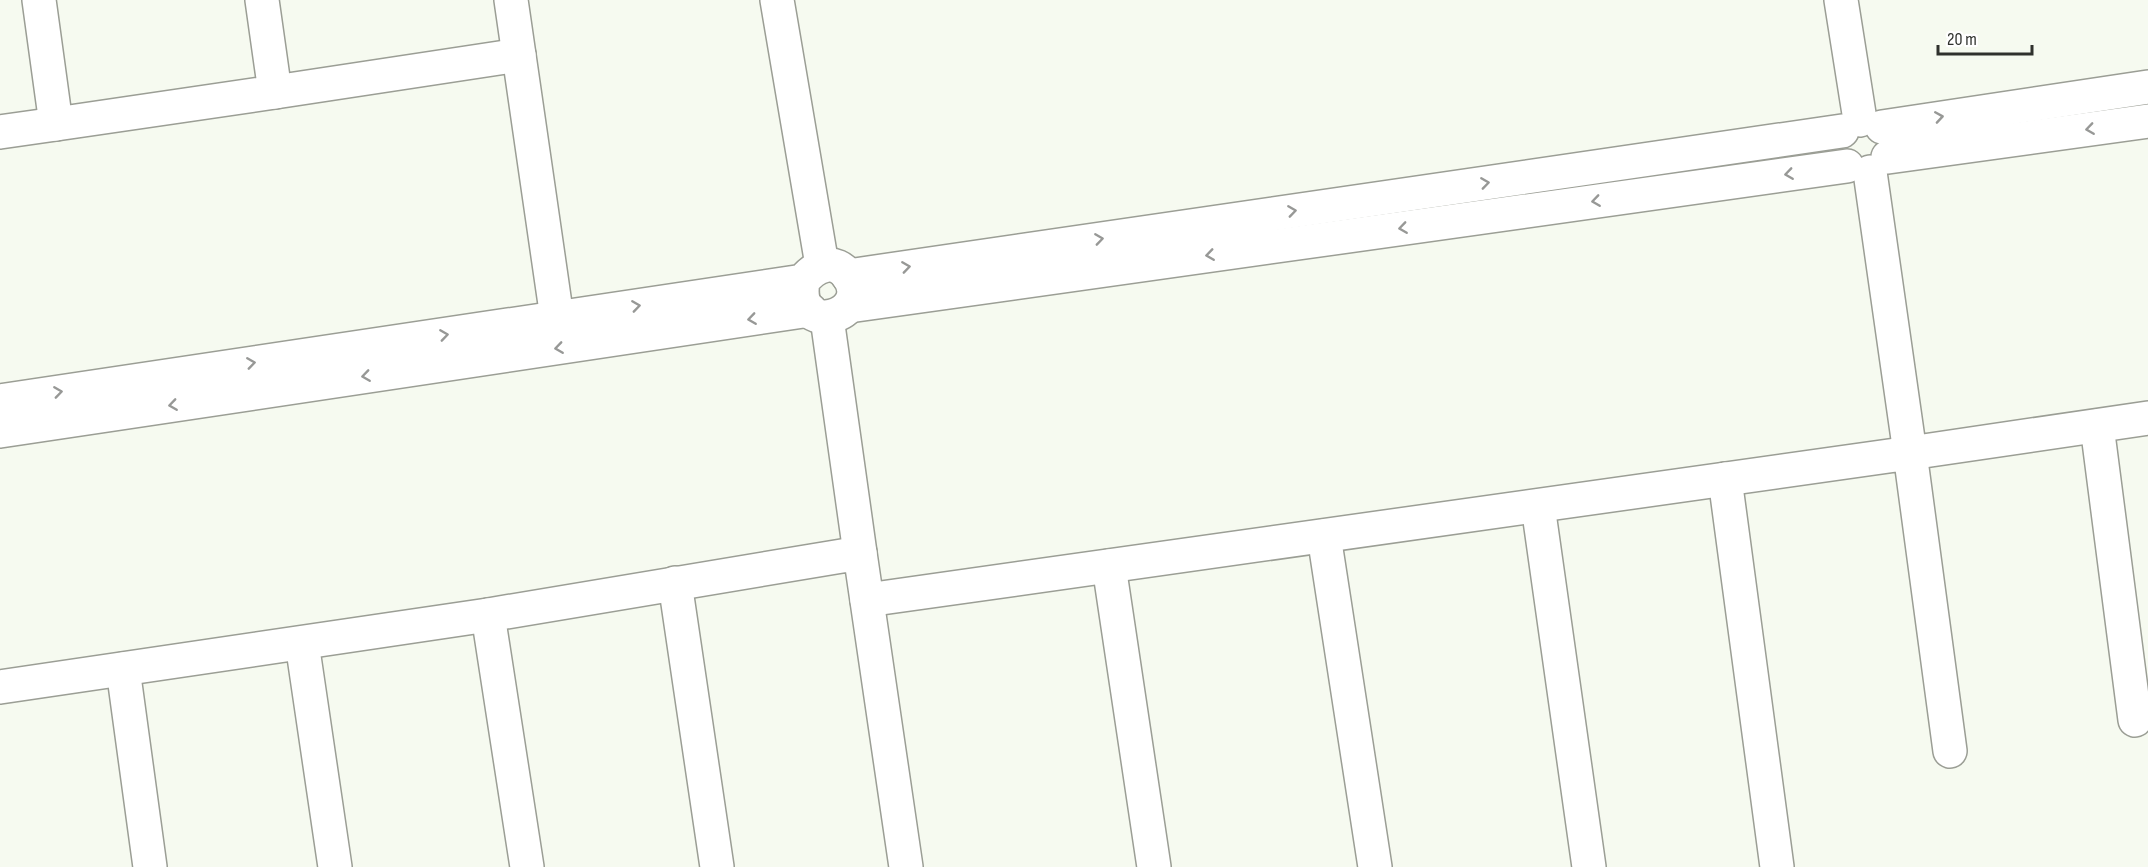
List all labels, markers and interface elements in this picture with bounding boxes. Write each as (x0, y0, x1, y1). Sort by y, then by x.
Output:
scale bar (1938, 18, 2032, 56)
text: 20 m (1947, 29, 1977, 50)
one-way arrow (1934, 111, 1944, 124)
one-way arrow (2085, 122, 2095, 134)
one-way arrow (1785, 168, 1794, 180)
one-way arrow (1480, 178, 1490, 190)
one-way arrow (1591, 195, 1601, 207)
one-way arrow (1288, 206, 1297, 218)
one-way arrow (1398, 222, 1407, 234)
one-way arrow (1095, 234, 1104, 246)
one-way arrow (1205, 249, 1214, 261)
one-way arrow (902, 262, 911, 274)
one-way arrow (632, 300, 641, 312)
one-way arrow (747, 312, 756, 324)
one-way arrow (439, 329, 448, 341)
one-way arrow (554, 341, 564, 353)
one-way arrow (246, 358, 255, 370)
one-way arrow (361, 370, 371, 382)
one-way arrow (53, 387, 62, 399)
one-way arrow (169, 398, 178, 410)

